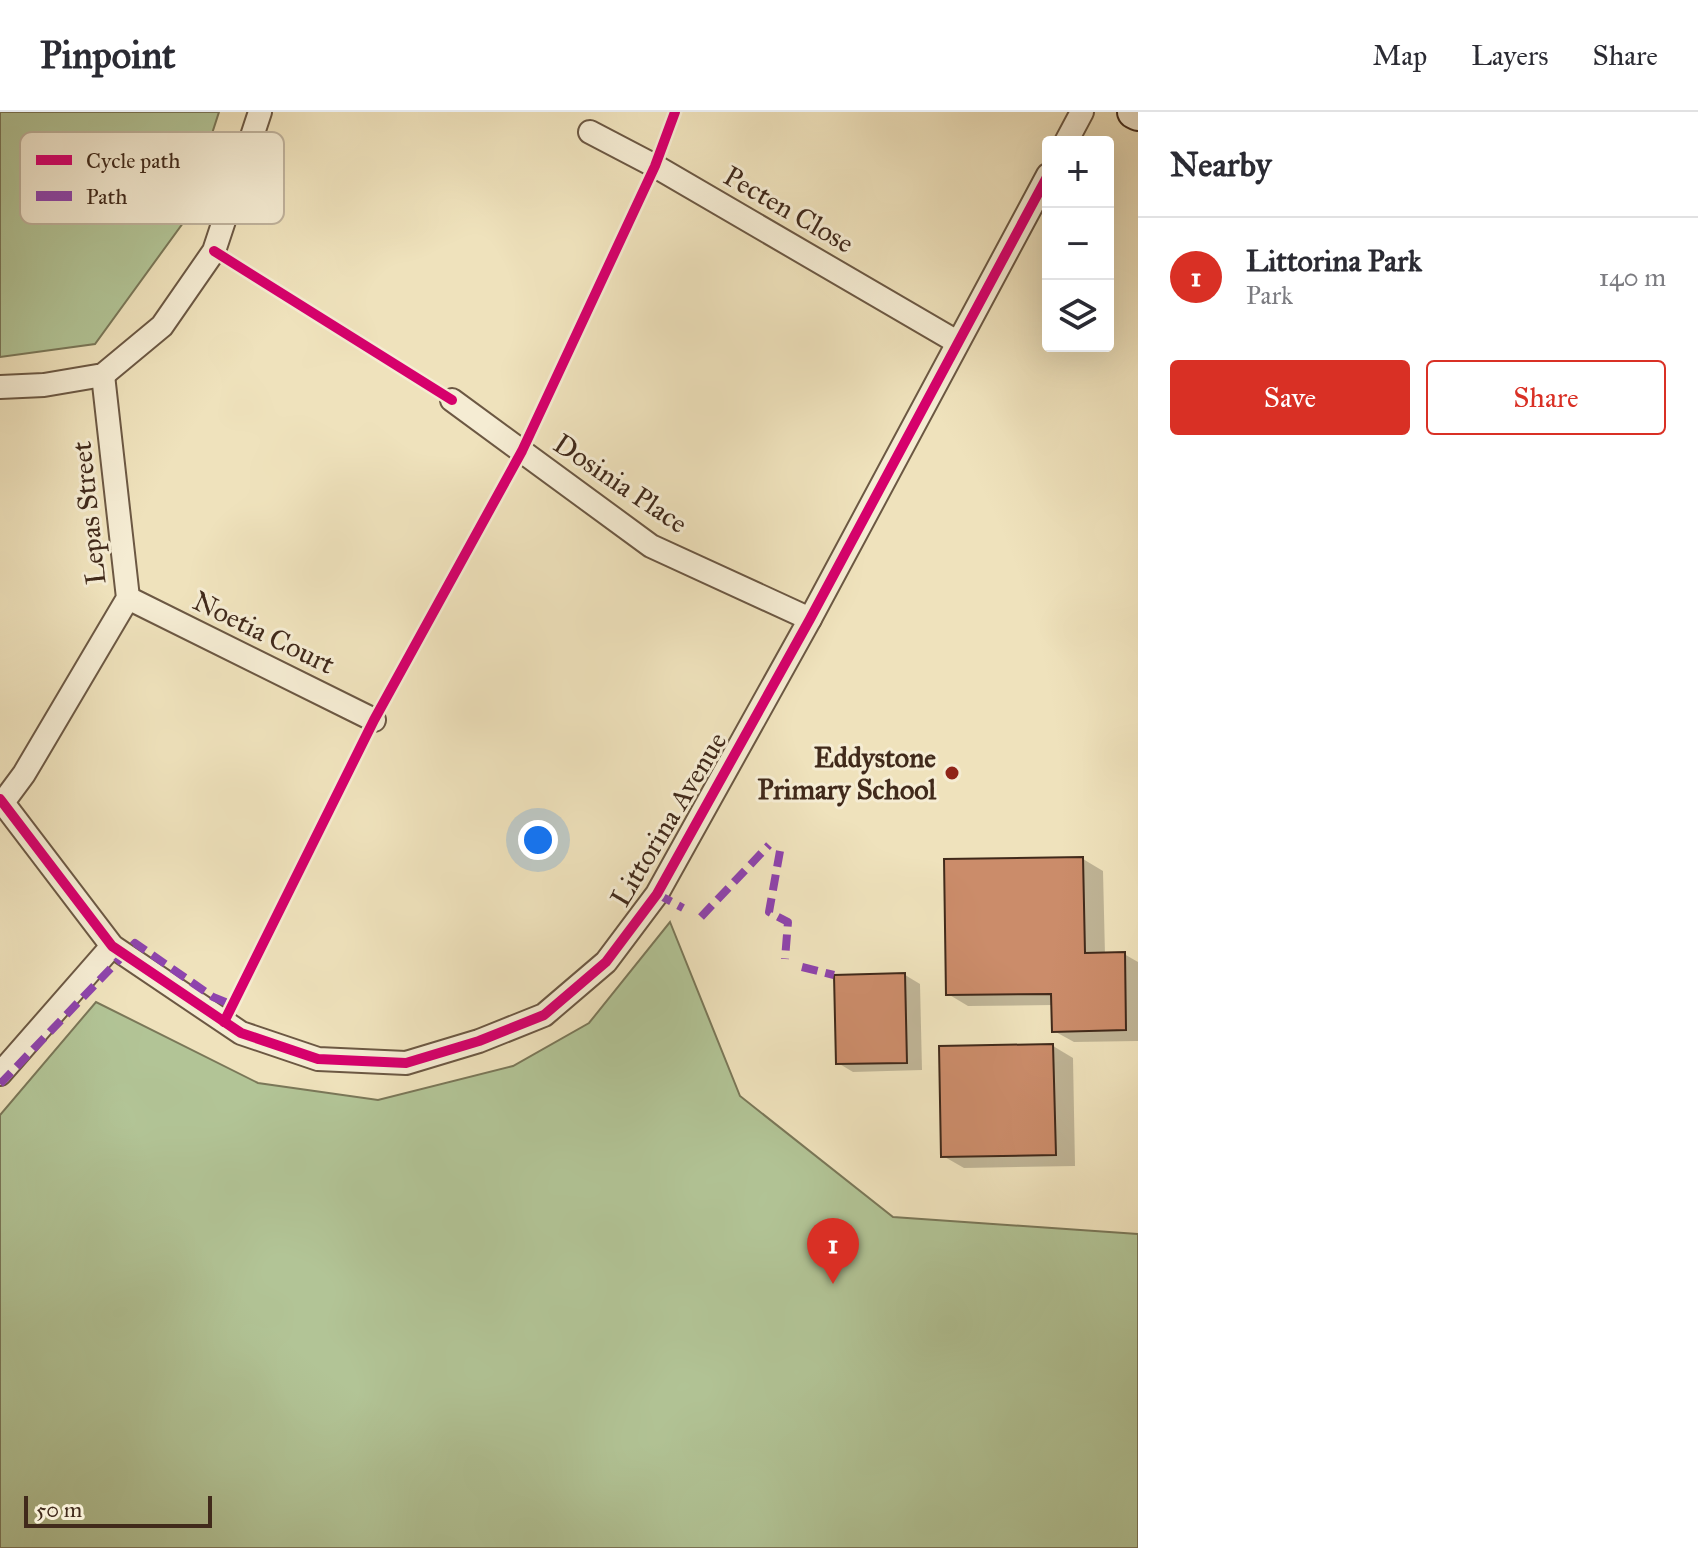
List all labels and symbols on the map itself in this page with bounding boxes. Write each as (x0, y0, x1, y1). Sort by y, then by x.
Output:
legend (20, 132, 284, 224)
text: Cycle path (86, 147, 181, 174)
street label: Pecten Close (718, 158, 860, 261)
text: Path (86, 183, 128, 210)
street label: Dosinia Place (547, 426, 694, 541)
street label: Lepas Street (64, 439, 113, 586)
street label: Noetia Court (187, 583, 340, 682)
street label: Littorina Avenue (603, 726, 734, 913)
place label: Eddystone Primary School (757, 740, 936, 807)
marker: Eddystone Primary School (943, 764, 961, 782)
your location (518, 820, 558, 860)
pin: 1 (807, 1218, 859, 1284)
scale bar (24, 1492, 212, 1528)

